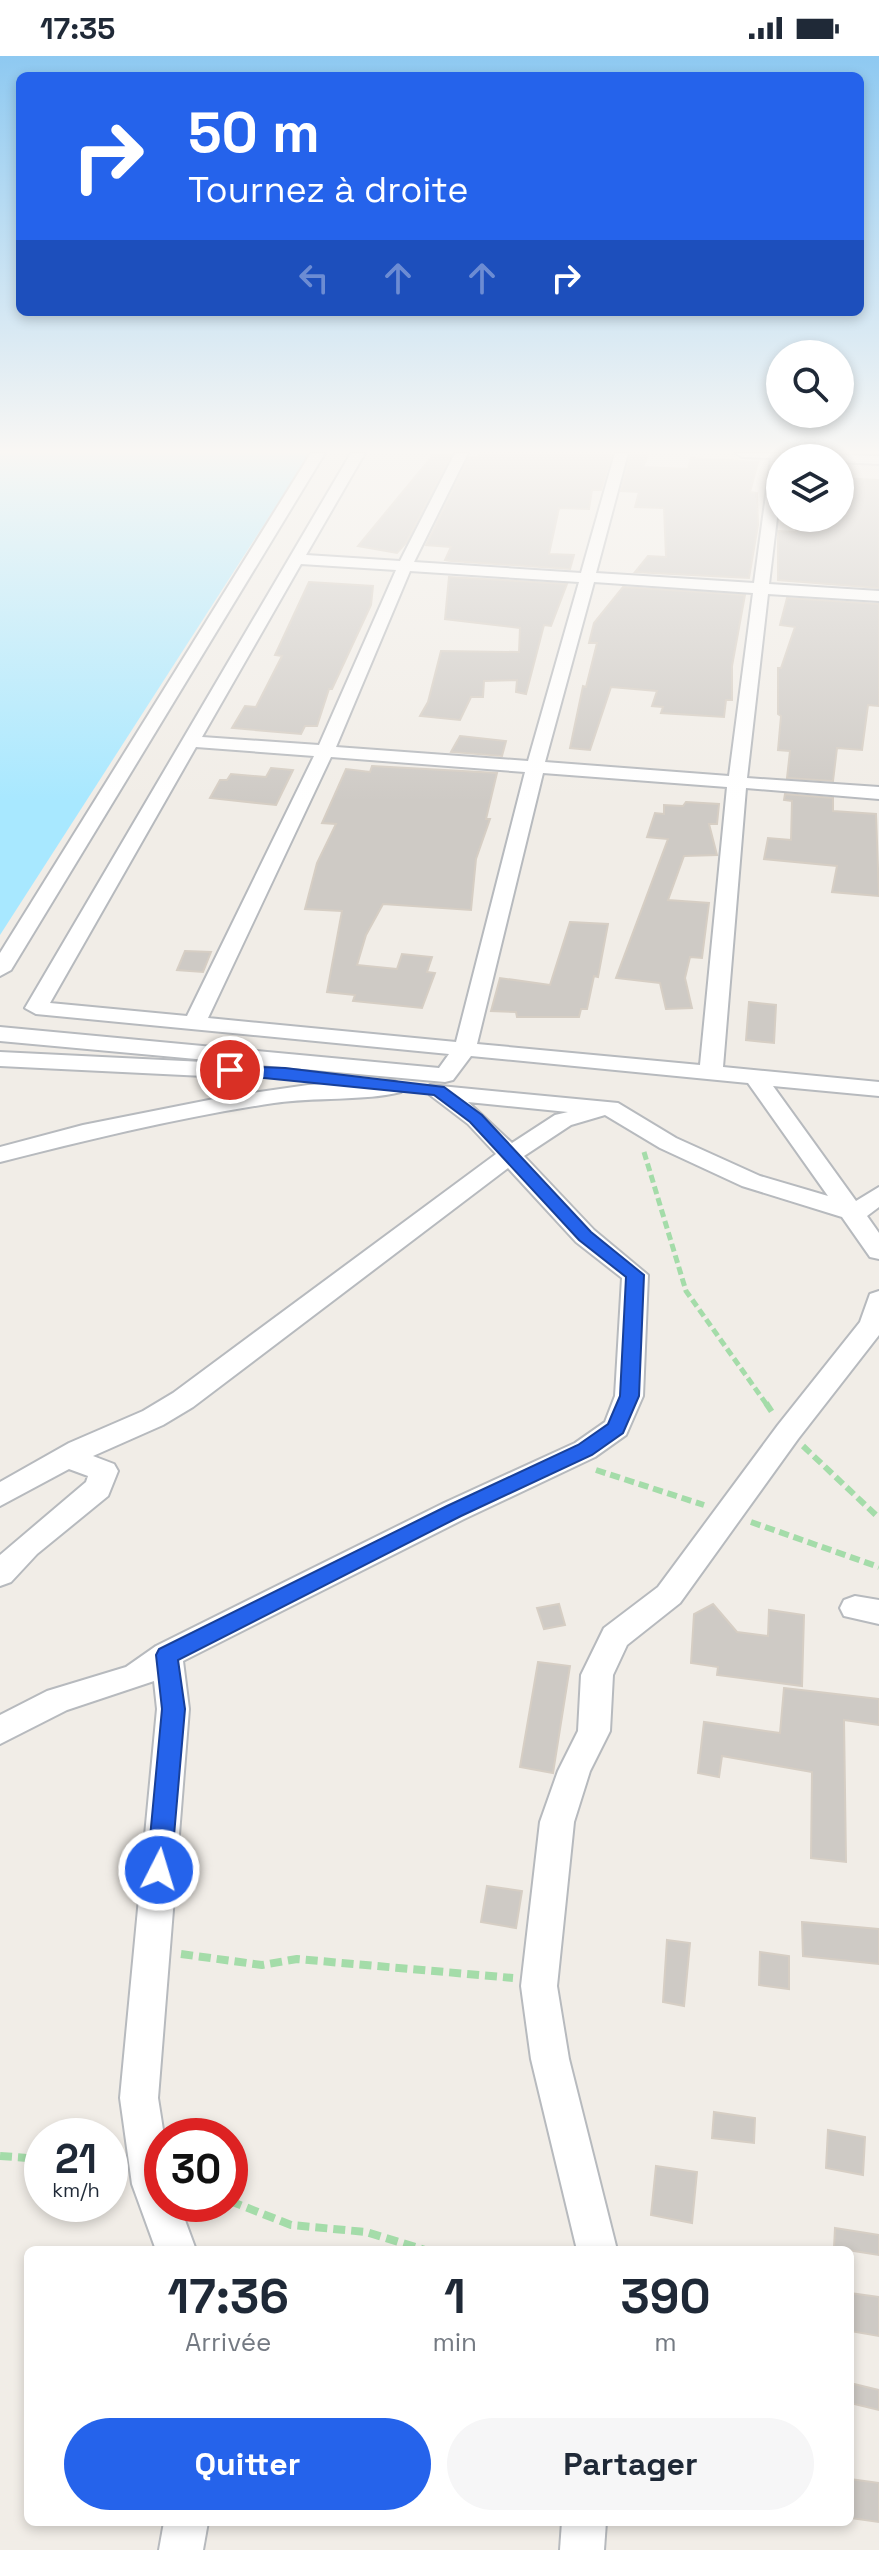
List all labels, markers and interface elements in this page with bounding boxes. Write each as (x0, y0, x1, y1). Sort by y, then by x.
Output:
text: 17:35 (40, 9, 115, 48)
text: 50 m (188, 97, 320, 168)
icon: right (56, 104, 160, 208)
text: Tournez à droite (188, 167, 469, 213)
icon: left (292, 256, 336, 300)
icon: ahead (376, 256, 420, 300)
icon: ahead (460, 256, 504, 300)
icon: right (544, 256, 588, 300)
map controls (766, 340, 854, 532)
button: search (766, 340, 854, 428)
button: layers (766, 444, 854, 532)
pin (196, 1036, 264, 1104)
icon: arrive (208, 1048, 252, 1092)
position arrow (117, 1828, 201, 1912)
speed limit sign: 30 (144, 2118, 248, 2222)
text: 21 (55, 2134, 97, 2185)
text: km/h (52, 2177, 100, 2203)
text: 17:36 (167, 2266, 289, 2327)
text: 1 (444, 2266, 466, 2327)
text: 390 (621, 2266, 710, 2327)
text: Arrivée (185, 2325, 272, 2359)
text: min (432, 2325, 477, 2359)
text: m (654, 2325, 677, 2359)
button: Quitter (64, 2418, 431, 2510)
button: Partager (447, 2418, 814, 2510)

